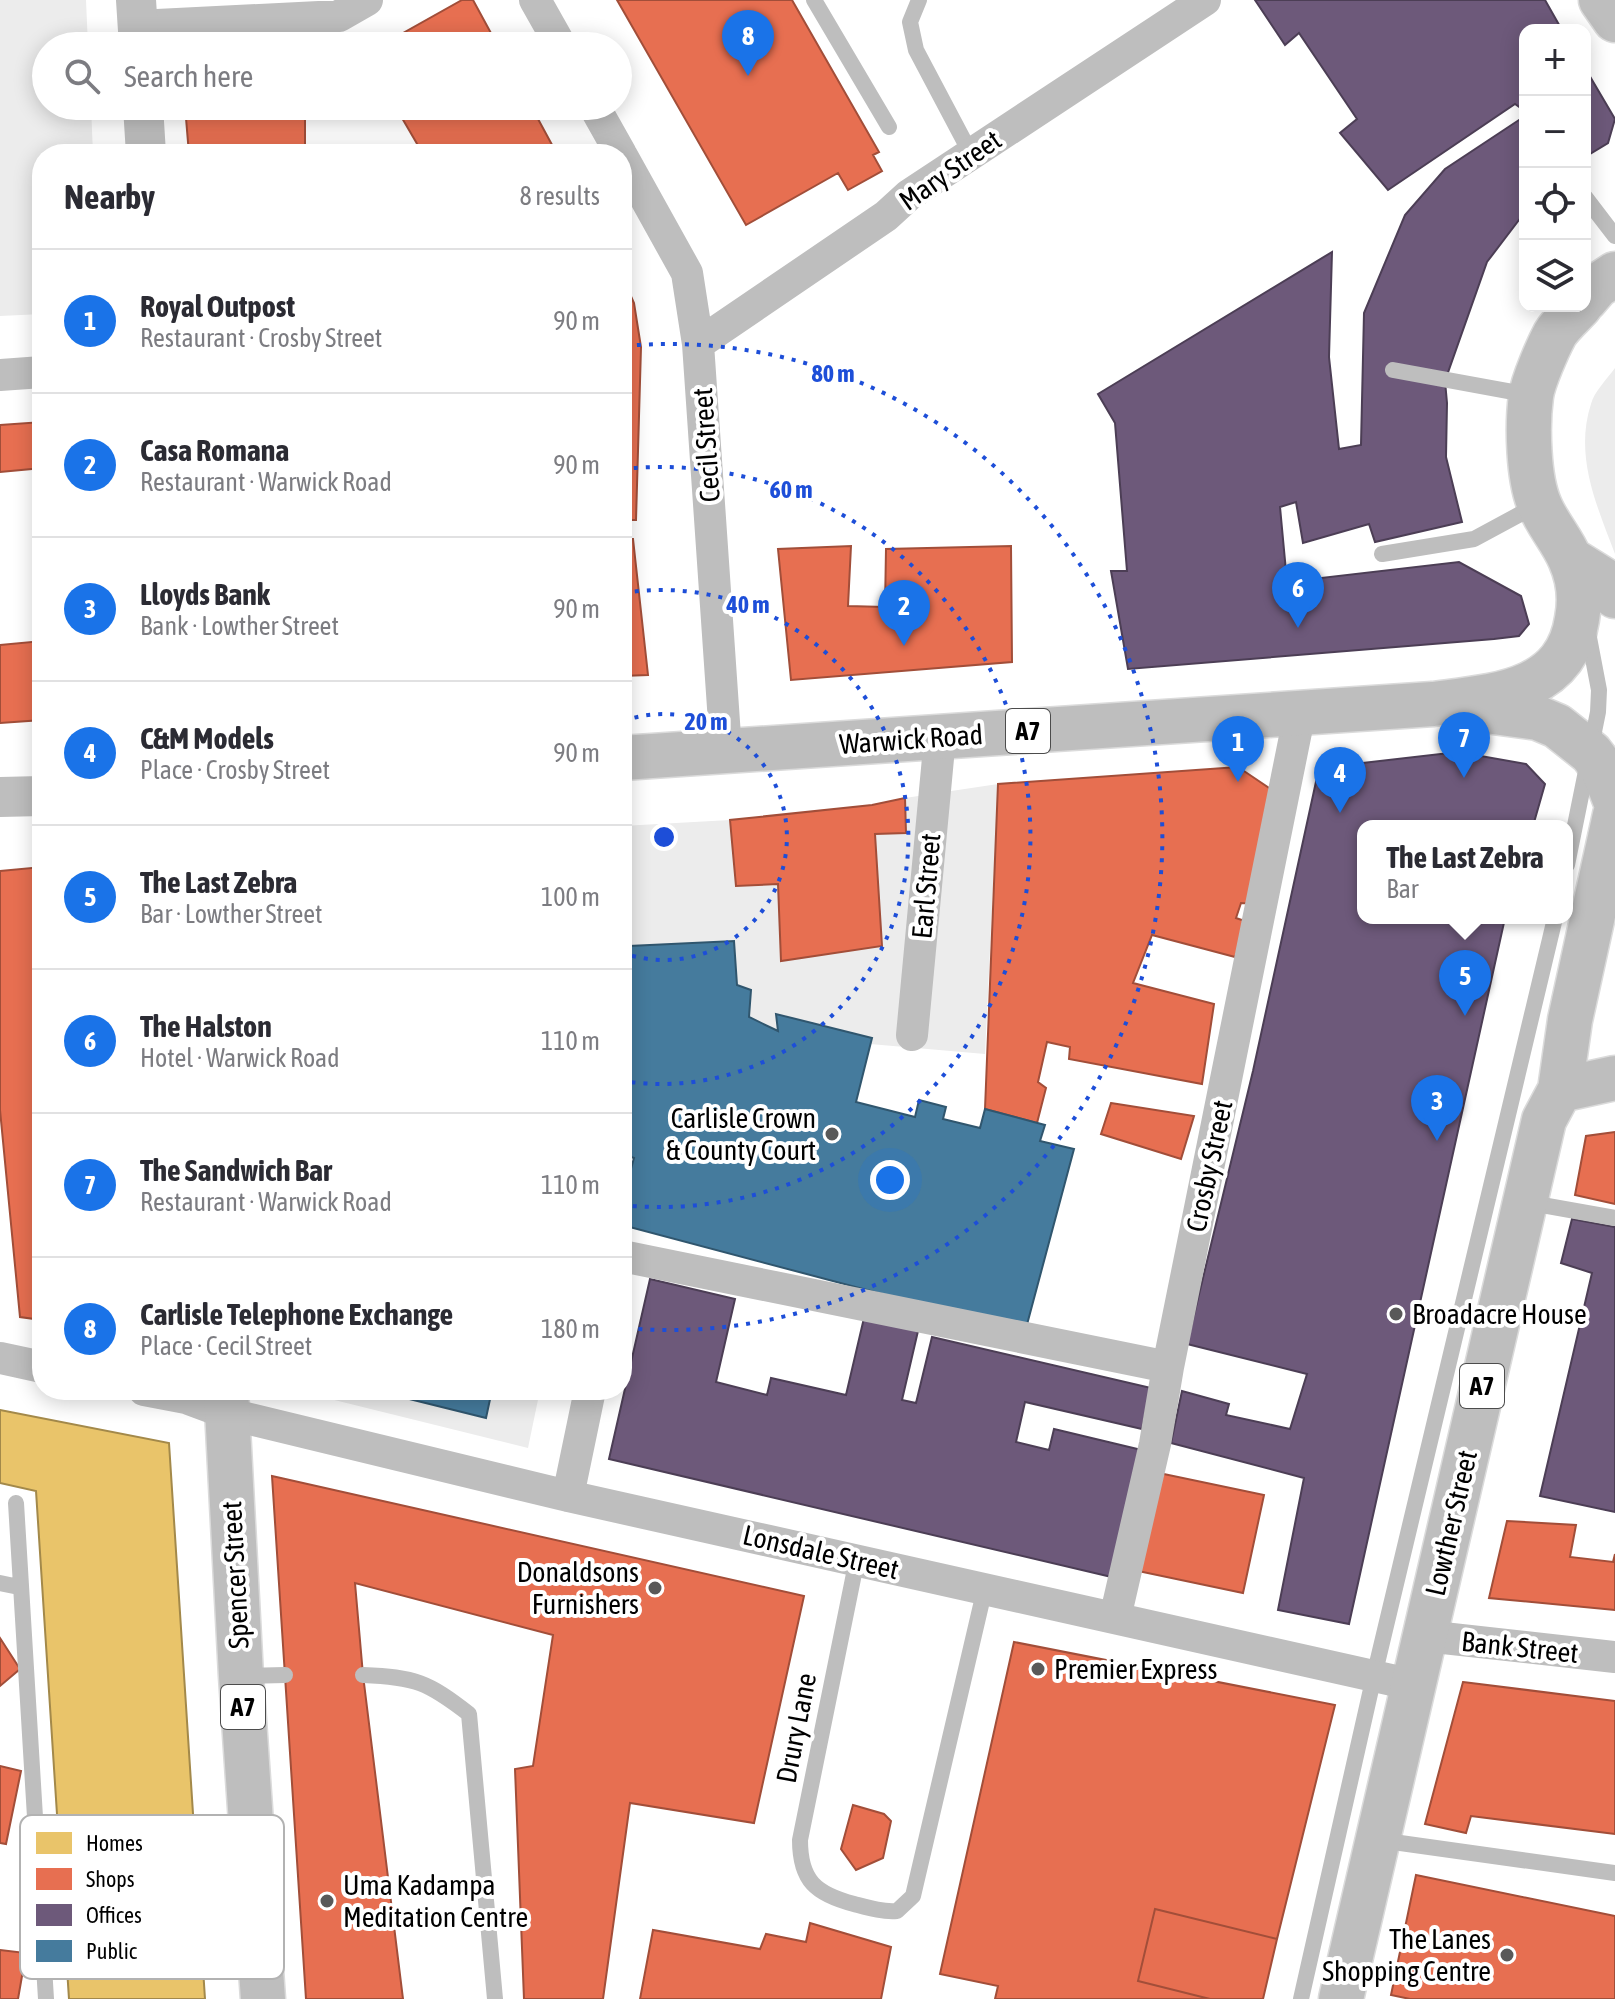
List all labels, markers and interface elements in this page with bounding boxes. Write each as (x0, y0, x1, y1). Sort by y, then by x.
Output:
pin: 8 (722, 10, 774, 76)
map controls (1519, 24, 1591, 312)
button: + (1519, 24, 1591, 96)
search box (32, 32, 632, 120)
icon: search (60, 54, 104, 98)
text: Search here (124, 59, 253, 93)
button: − (1519, 96, 1591, 168)
street label: Mary Street (893, 123, 1007, 217)
button: locate (1519, 168, 1591, 240)
text: Nearby (64, 177, 155, 216)
text: 8 results (519, 181, 600, 211)
button: layers (1519, 240, 1591, 312)
text: Royal Outpost (140, 289, 295, 323)
text: 1 (84, 306, 96, 336)
text: 90 m (553, 306, 600, 336)
text: Restaurant · Crosby Street (140, 323, 382, 353)
text: 80 m (811, 360, 855, 387)
street label: Cecil Street (686, 387, 726, 503)
text: Casa Romana (140, 433, 289, 467)
text: 2 (84, 450, 96, 480)
text: 90 m (553, 450, 600, 480)
text: Restaurant · Warwick Road (140, 467, 392, 497)
text: 60 m (769, 476, 813, 503)
pin: 6 (1272, 562, 1324, 628)
text: Lloyds Bank (140, 577, 270, 611)
pin: 2 (878, 580, 930, 646)
text: 40 m (725, 591, 770, 618)
text: 3 (84, 594, 96, 624)
text: 90 m (553, 594, 600, 624)
text: Bank · Lowther Street (140, 611, 339, 641)
text: 20 m (684, 708, 728, 735)
road number: A7 (1006, 709, 1050, 753)
pin: 7 (1438, 712, 1490, 778)
pin: 1 (1212, 716, 1264, 782)
street label: Warwick Road (838, 718, 984, 760)
text: C&M Models (140, 721, 274, 755)
text: 4 (84, 738, 96, 768)
text: 90 m (553, 738, 600, 768)
pin: 4 (1314, 747, 1366, 813)
text: Place · Crosby Street (140, 755, 330, 785)
popup (1357, 820, 1573, 924)
centre of rings (650, 823, 678, 851)
street label: Earl Street (905, 832, 947, 940)
text: The Last Zebra (1386, 840, 1544, 874)
text: The Last Zebra (140, 865, 297, 899)
text: Bar (1386, 874, 1418, 904)
text: 5 (84, 882, 96, 912)
text: 100 m (541, 882, 600, 912)
text: Bar · Lowther Street (140, 899, 323, 929)
pin: 5 (1439, 950, 1491, 1016)
text: The Halston (140, 1009, 272, 1043)
text: 6 (84, 1026, 96, 1056)
text: 110 m (541, 1026, 600, 1056)
text: Hotel · Warwick Road (140, 1043, 340, 1073)
pin: 3 (1411, 1075, 1463, 1141)
street label: Crosby Street (1179, 1097, 1239, 1235)
place label: Carlisle Crown & County Court (666, 1102, 816, 1166)
marker: Carlisle Crown & County Court (823, 1125, 841, 1143)
text: The Sandwich Bar (140, 1153, 332, 1187)
your location (870, 1160, 910, 1200)
text: 7 (84, 1170, 96, 1200)
text: 110 m (541, 1170, 600, 1200)
text: Restaurant · Warwick Road (140, 1187, 392, 1217)
text: Carlisle Telephone Exchange (140, 1297, 453, 1331)
place label: Broadacre House (1412, 1298, 1587, 1330)
marker: Broadacre House (1387, 1305, 1405, 1323)
text: 8 (84, 1314, 96, 1344)
text: 180 m (541, 1314, 600, 1344)
text: Place · Cecil Street (140, 1331, 312, 1361)
road number: A7 (1460, 1364, 1504, 1408)
street label: Lowther Street (1419, 1447, 1483, 1599)
street label: Spencer Street (215, 1500, 255, 1650)
street label: Lonsdale Street (740, 1519, 902, 1585)
place label: Donaldsons Furnishers (517, 1556, 639, 1620)
marker: Donaldsons Furnishers (646, 1579, 664, 1597)
street label: Bank Street (1460, 1625, 1580, 1669)
place label: Premier Express (1054, 1653, 1217, 1685)
marker: Premier Express (1029, 1660, 1047, 1678)
street label: Drury Lane (770, 1670, 822, 1786)
road number: A7 (221, 1685, 265, 1729)
legend (20, 1815, 284, 1979)
text: Homes (86, 1830, 143, 1856)
text: Shops (86, 1866, 135, 1892)
place label: Uma Kadampa Meditation Centre (343, 1869, 528, 1933)
marker: Uma Kadampa Meditation Centre (318, 1892, 336, 1910)
text: Offices (86, 1902, 142, 1928)
place label: The Lanes Shopping Centre (1322, 1923, 1491, 1987)
text: Public (86, 1938, 138, 1964)
marker: The Lanes Shopping Centre (1498, 1946, 1516, 1964)

